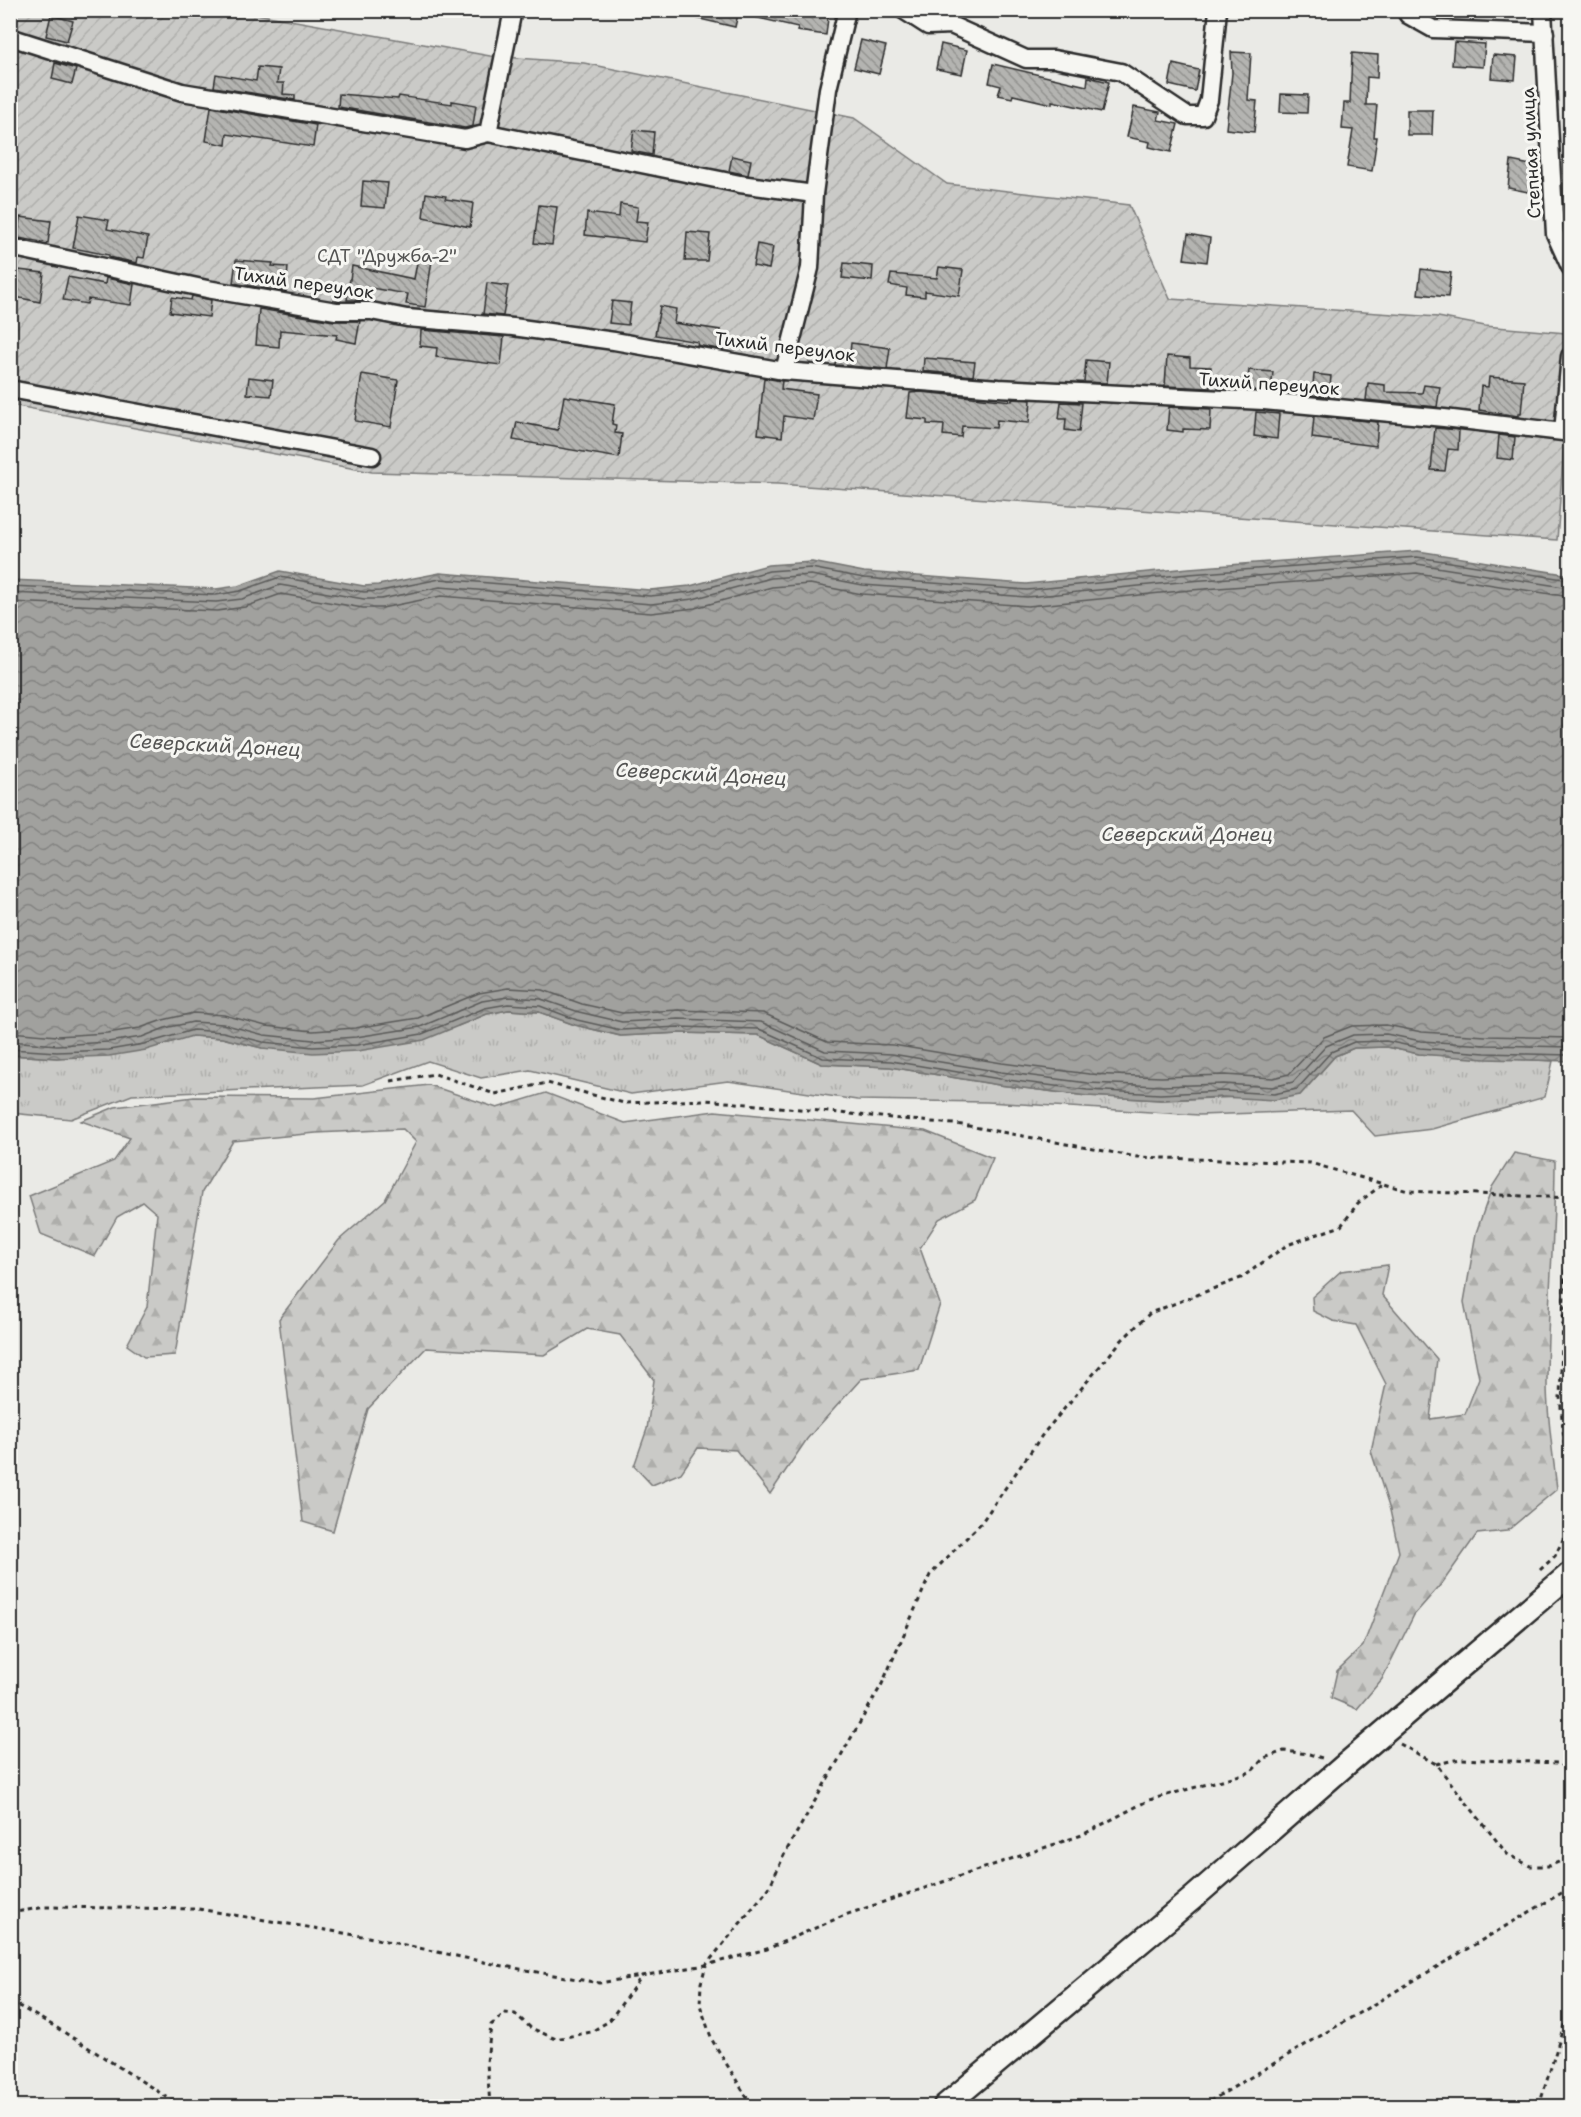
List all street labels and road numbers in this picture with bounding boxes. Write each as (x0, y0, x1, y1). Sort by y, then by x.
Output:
street label: Степная улица (1516, 87, 1546, 219)
street label: Тихий переулок (232, 261, 376, 305)
street label: Тихий переулок (713, 326, 857, 368)
street label: Тихий переулок (1198, 367, 1341, 401)

